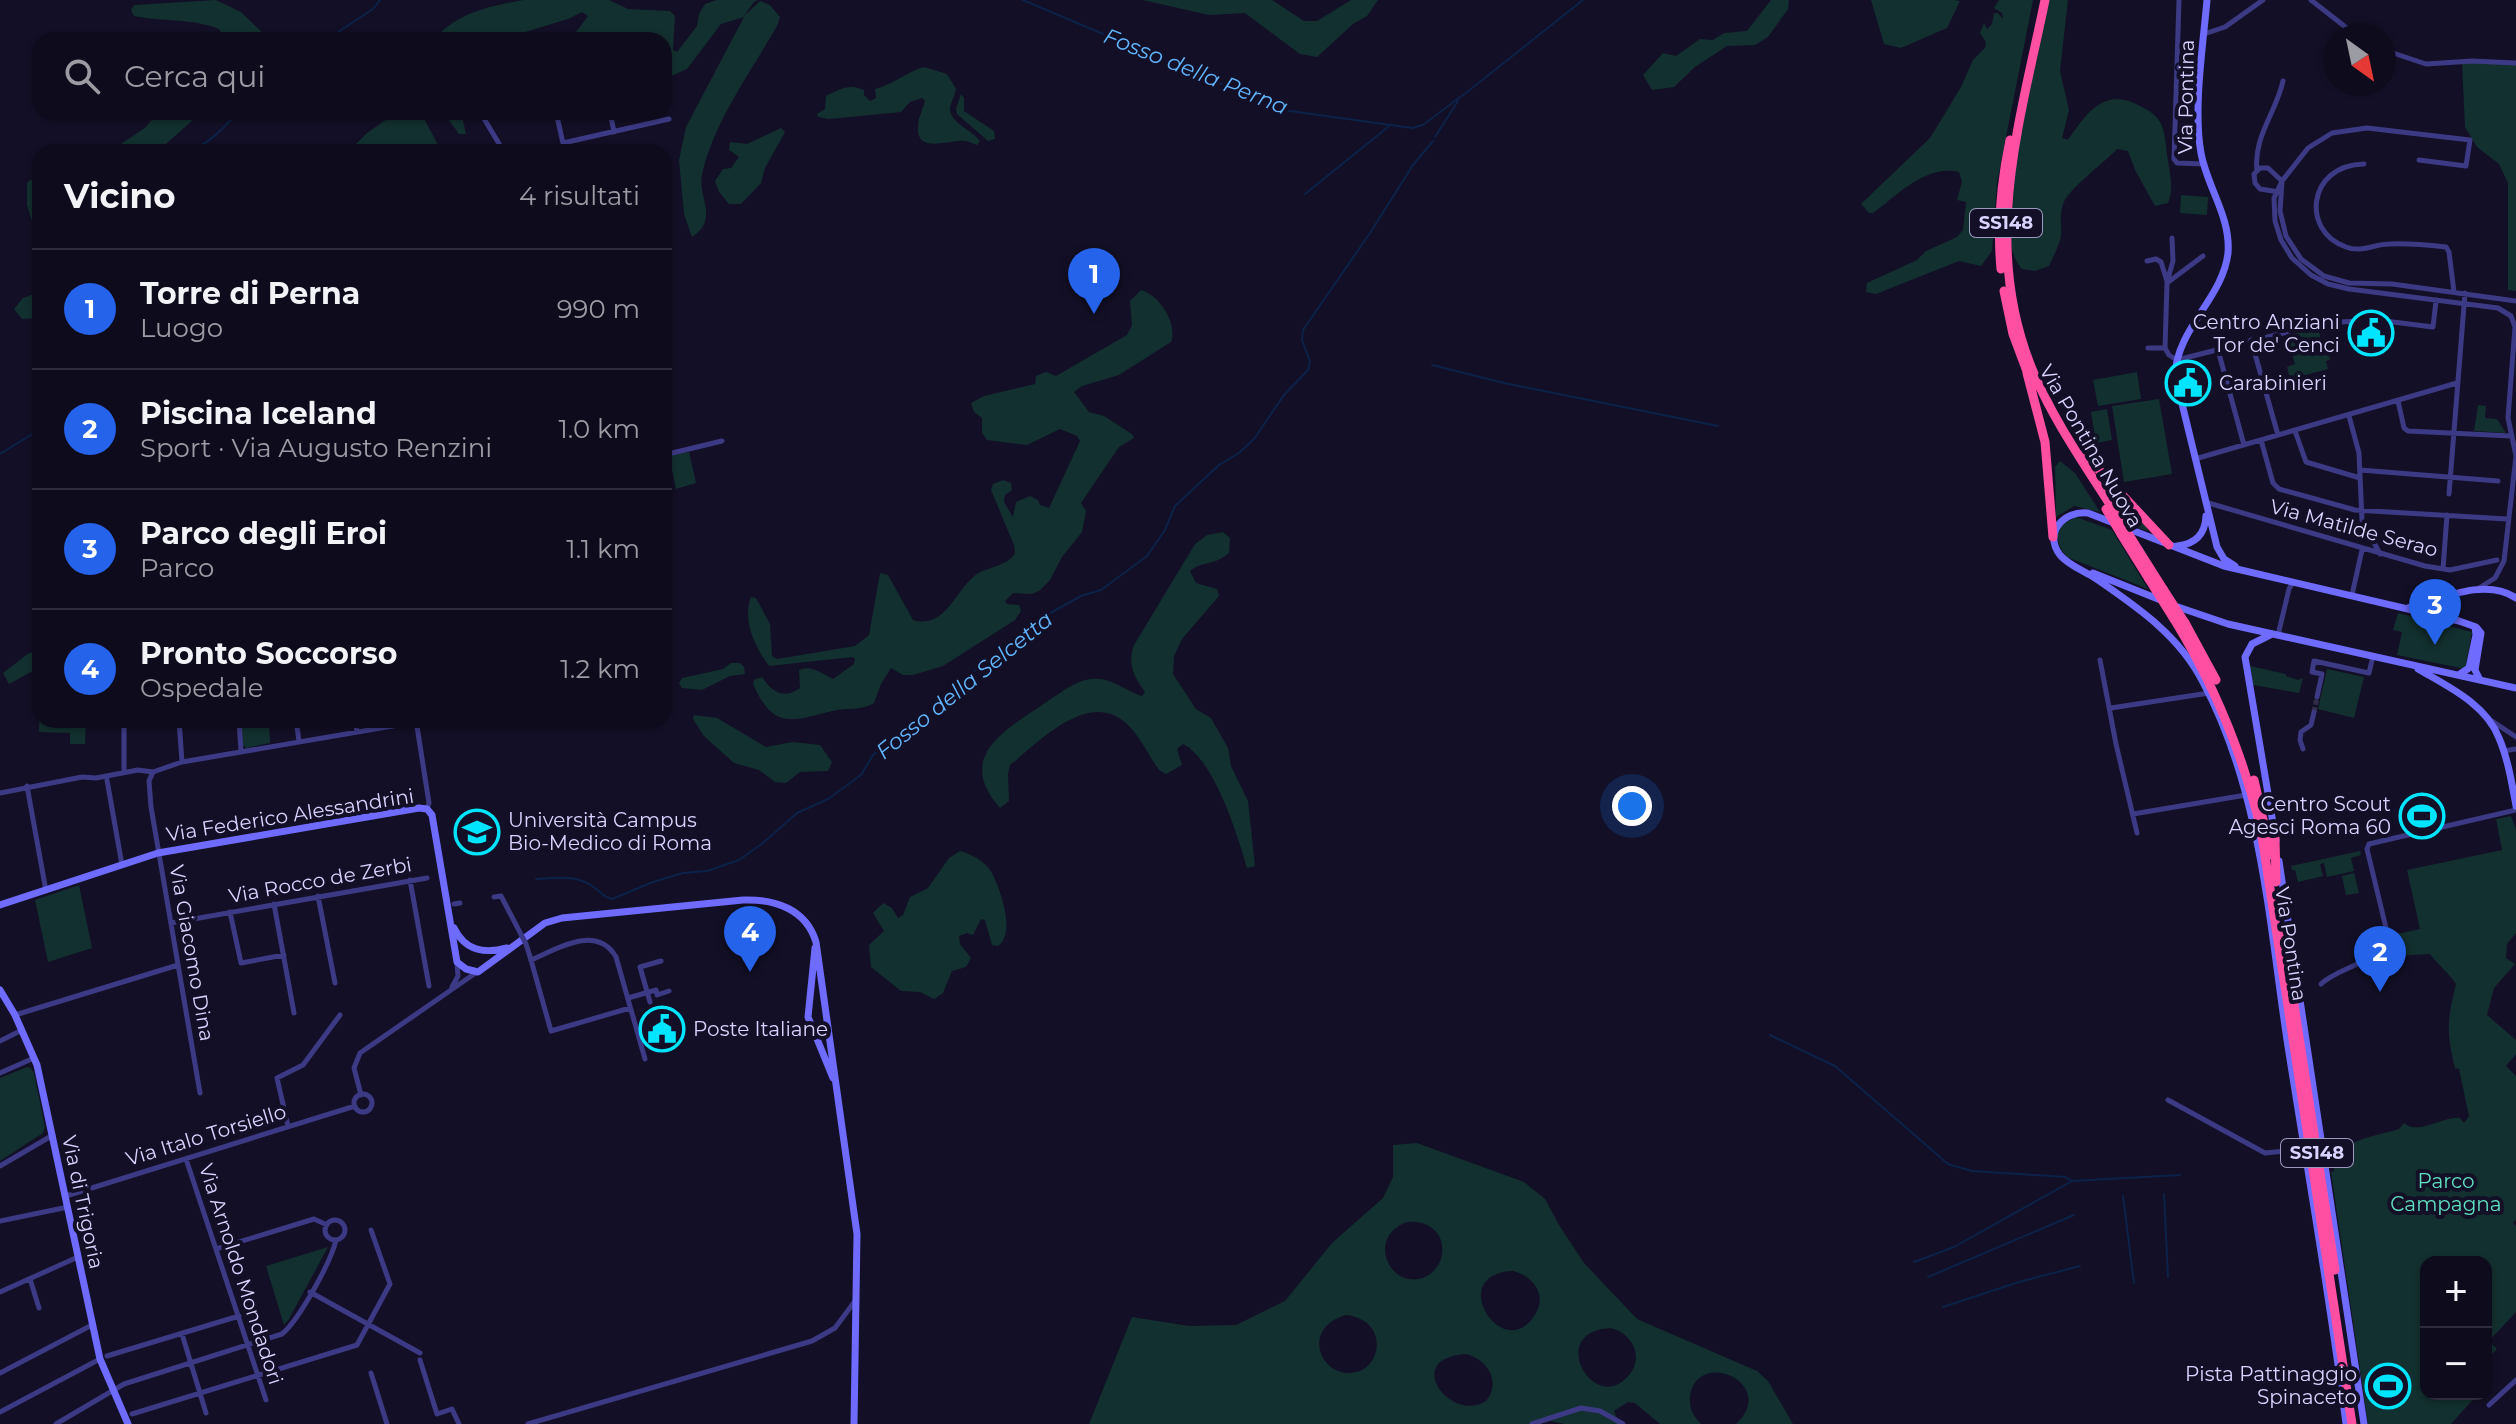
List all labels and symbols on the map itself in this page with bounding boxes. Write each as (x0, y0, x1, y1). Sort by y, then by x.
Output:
water label: Fosso della Perna (1100, 22, 1292, 121)
north arrow (2324, 24, 2396, 96)
street label: Via Pontina (2173, 39, 2199, 155)
road number: SS148 (1970, 209, 2042, 237)
pin: 1 (1068, 248, 1120, 314)
public building icon: Centro Anziani Tor de' Cenci (2347, 309, 2395, 357)
place label: Centro Anziani Tor de' Cenci (2193, 310, 2340, 357)
public building icon: Carabinieri (2164, 359, 2212, 407)
street label: Via Pontina Nuova (2034, 360, 2148, 532)
place label: Carabinieri (2219, 371, 2327, 395)
street label: Via Matilde Serao (2268, 494, 2440, 562)
pin: 3 (2409, 579, 2461, 645)
water label: Fosso della Selcetta (871, 606, 1058, 765)
street label: Via Federico Alessandrini (164, 784, 416, 846)
your location (1612, 786, 1652, 826)
place label: Centro Scout Agesci Roma 60 (2229, 792, 2391, 839)
sports icon: Centro Scout Agesci Roma 60 (2398, 792, 2446, 840)
school or university icon: Università Campus Bio-Medico di Roma (453, 808, 501, 856)
place label: Università Campus Bio-Medico di Roma (508, 808, 712, 855)
street label: Via Rocco de Zerbi (227, 852, 413, 908)
street label: Via Giacomo Dina (165, 863, 219, 1043)
street label: Via Pontina (2270, 885, 2312, 1003)
pin: 4 (724, 906, 776, 972)
pin: 2 (2354, 926, 2406, 992)
public building icon: Poste Italiane (638, 1005, 686, 1053)
place label: Poste Italiane (693, 1017, 828, 1041)
street label: Via Italo Torsiello (123, 1099, 289, 1171)
street label: Via di Trigoria (57, 1133, 109, 1271)
road number: SS148 (2281, 1139, 2353, 1167)
street label: Via Arnoldo Mondadori (194, 1160, 288, 1388)
park label: Parco Campagna (2390, 1169, 2502, 1216)
place label: Pista Pattinaggio Spinaceto (2185, 1362, 2357, 1409)
sports icon: Pista Pattinaggio Spinaceto (2364, 1362, 2412, 1410)

